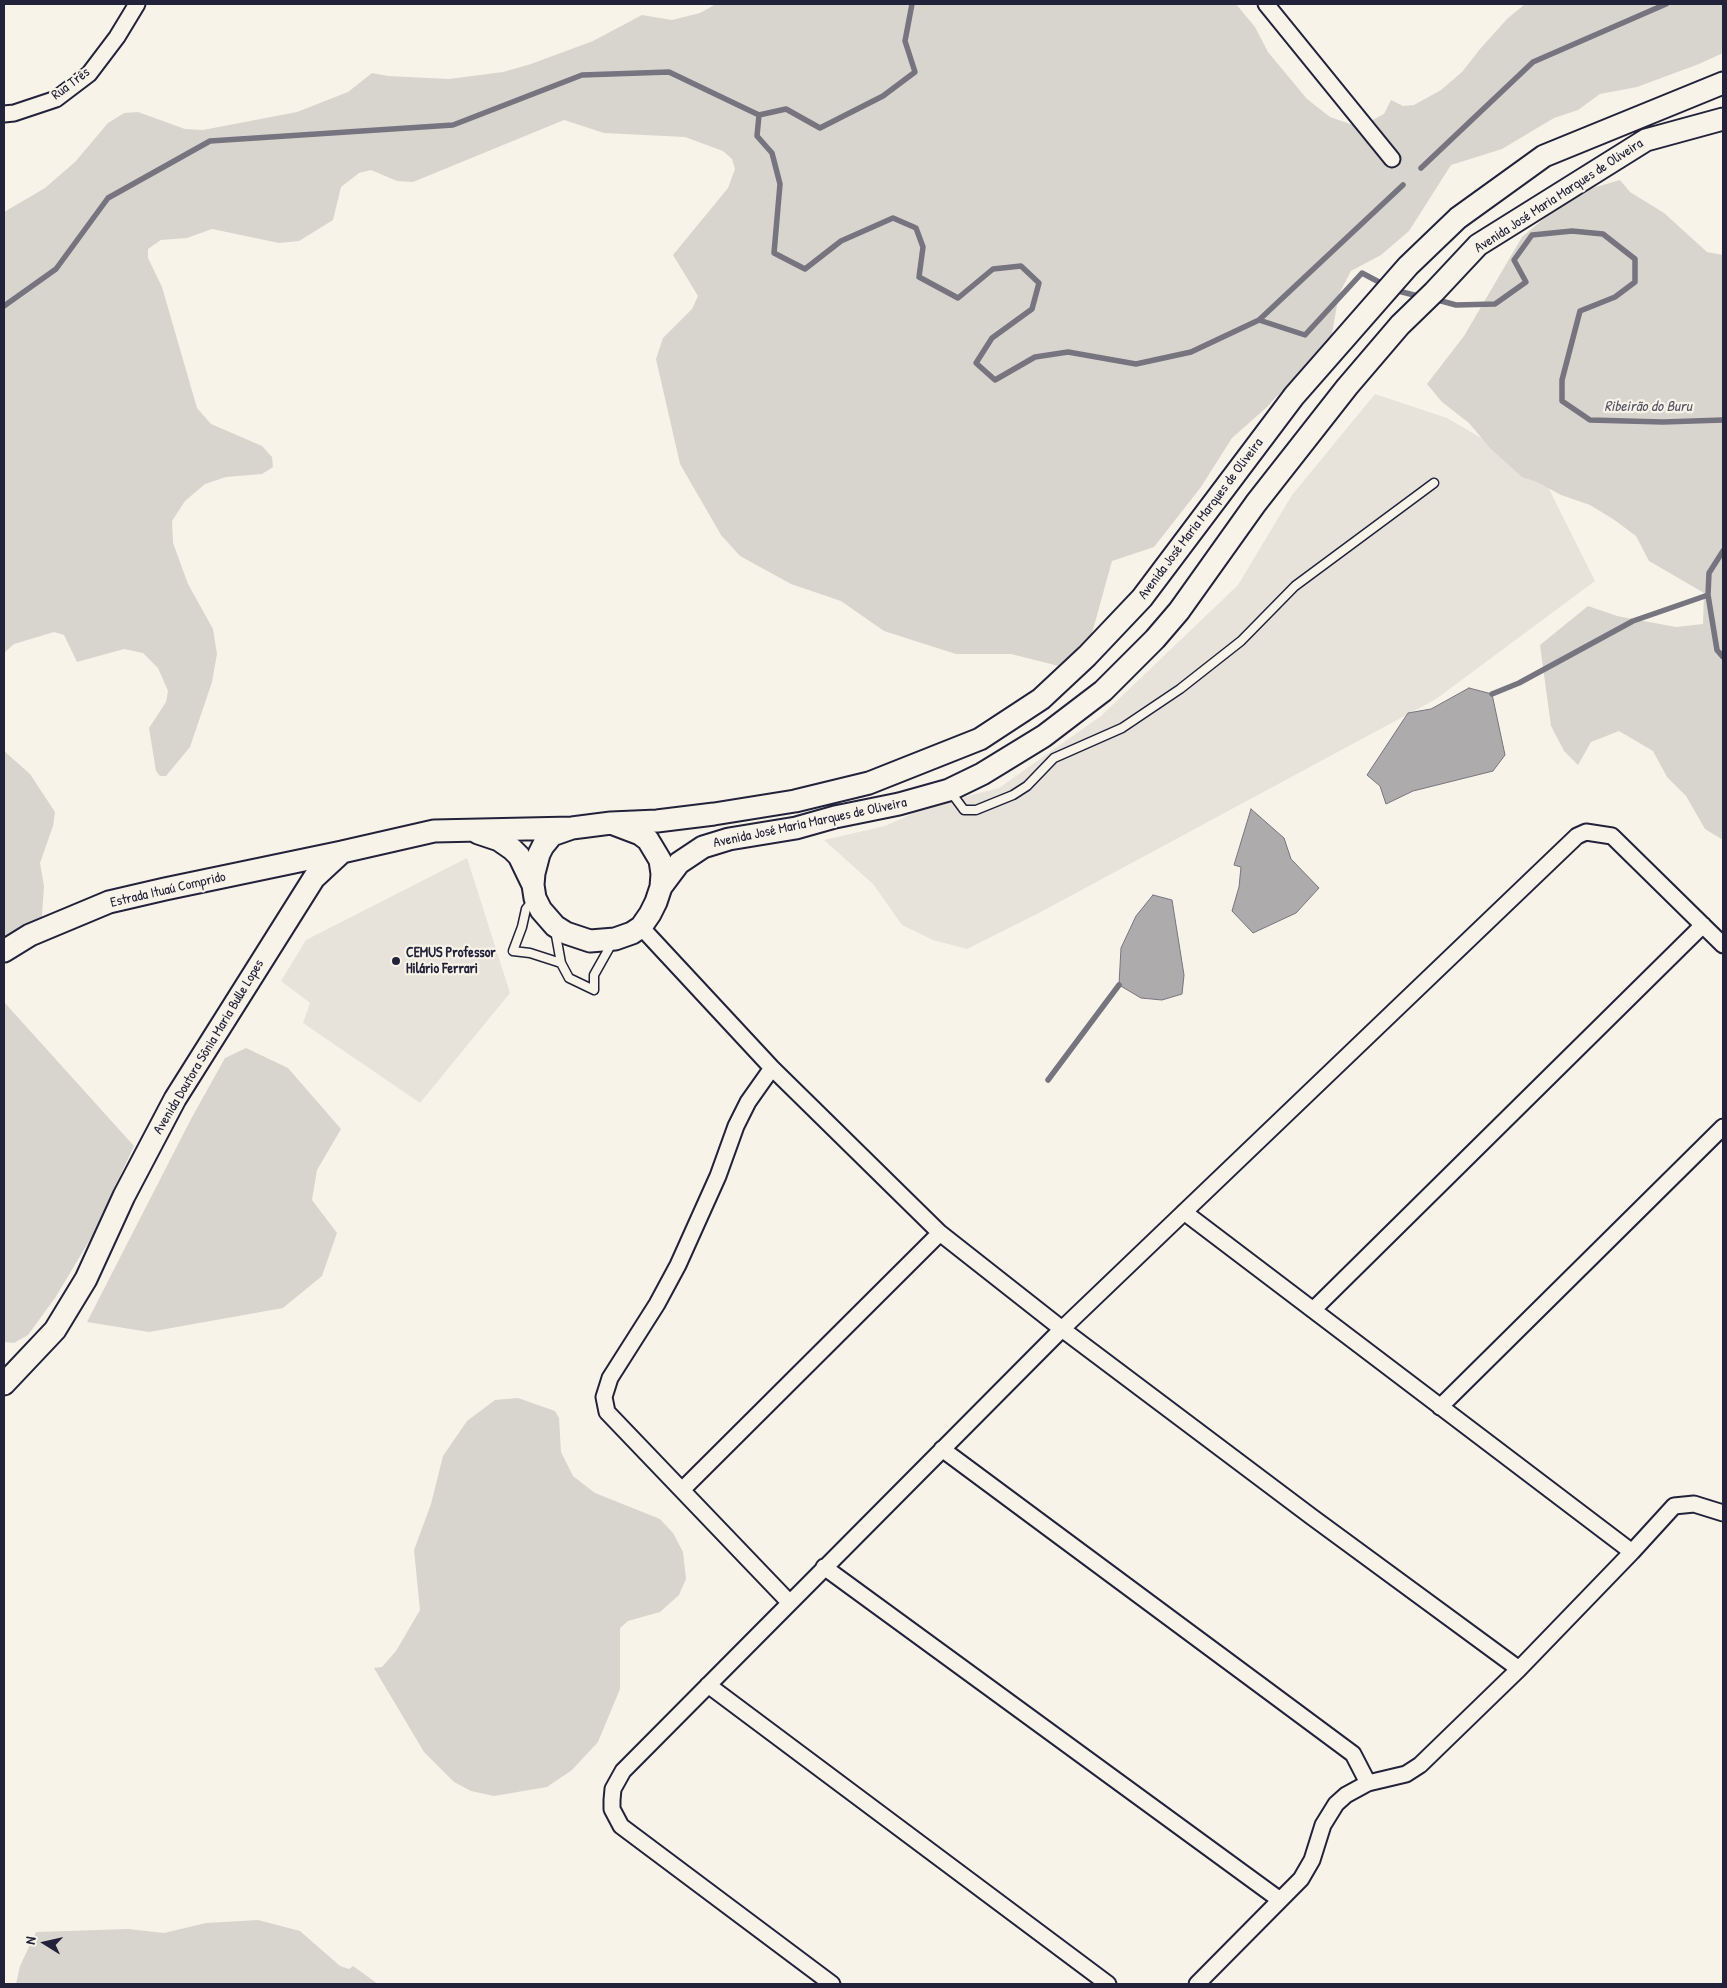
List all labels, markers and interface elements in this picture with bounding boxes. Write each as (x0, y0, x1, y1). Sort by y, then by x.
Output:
street label: Rua Três (49, 64, 93, 104)
street label: Avenida José Maria Marques de Oliveira (1472, 135, 1646, 257)
water label: Ribeirão do Buru (1604, 398, 1692, 416)
street label: Avenida José Maria Marques de Oliveira (1135, 435, 1267, 603)
street label: Avenida José Maria Marques de Oliveira (712, 794, 908, 852)
street label: Estrada Ituaú Comprido (109, 869, 227, 911)
place label: CEMUS Professor Hilário Ferrari (406, 945, 496, 978)
marker: CEMUS Professor Hilário Ferrari (390, 955, 402, 967)
street label: Avenida Doutora Sônia Maria Bulle Lopes (150, 957, 268, 1137)
north arrow (20, 1918, 70, 1968)
text: N (20, 1935, 40, 1946)

